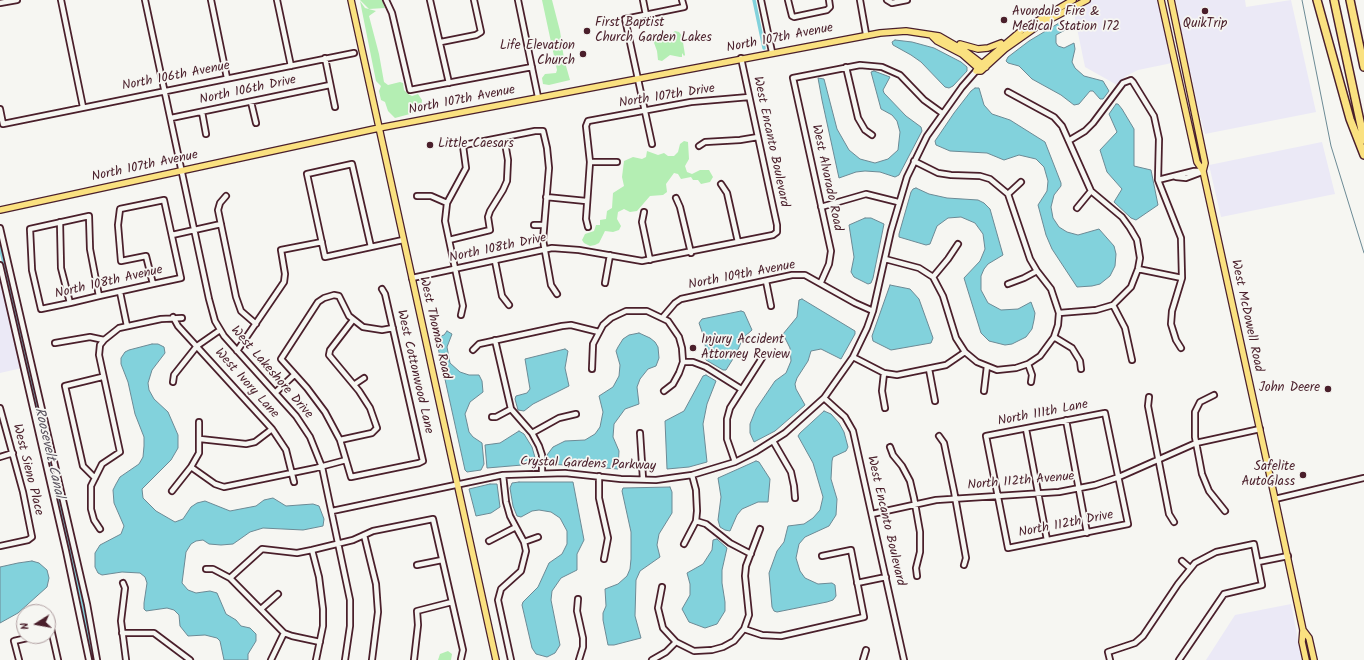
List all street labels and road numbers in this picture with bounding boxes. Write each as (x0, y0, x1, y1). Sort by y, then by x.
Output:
street label: North 107th Avenue (725, 21, 835, 57)
street label: North 106th Avenue (121, 59, 231, 95)
street label: North 106th Drive (198, 73, 298, 109)
street label: West Encanto Boulevard (749, 75, 791, 209)
street label: North 107th Drive (618, 82, 716, 112)
street label: North 107th Avenue (407, 83, 517, 119)
street label: West Alvarado Road (807, 123, 845, 233)
street label: North 107th Avenue (90, 148, 200, 186)
street label: North 108th Drive (448, 231, 548, 267)
street label: North 109th Avenue (687, 258, 797, 294)
street label: West McDowell Road (1226, 258, 1266, 374)
street label: North 108th Avenue (54, 263, 164, 303)
street label: West Thomas Road (415, 275, 453, 381)
street label: West Cottonwood Lane (392, 309, 436, 435)
street label: West Lakeshore Drive (226, 323, 316, 423)
street label: West Ivory Lane (210, 346, 282, 422)
street label: North 111th Lane (997, 398, 1089, 430)
street label: West Sieno Place (8, 423, 46, 517)
street label: West Encanto Boulevard (862, 454, 908, 588)
street label: Crystal Gardens Parkway (520, 455, 656, 475)
street label: North 112th Avenue (967, 470, 1075, 494)
street label: North 112th Drive (1017, 508, 1115, 542)

